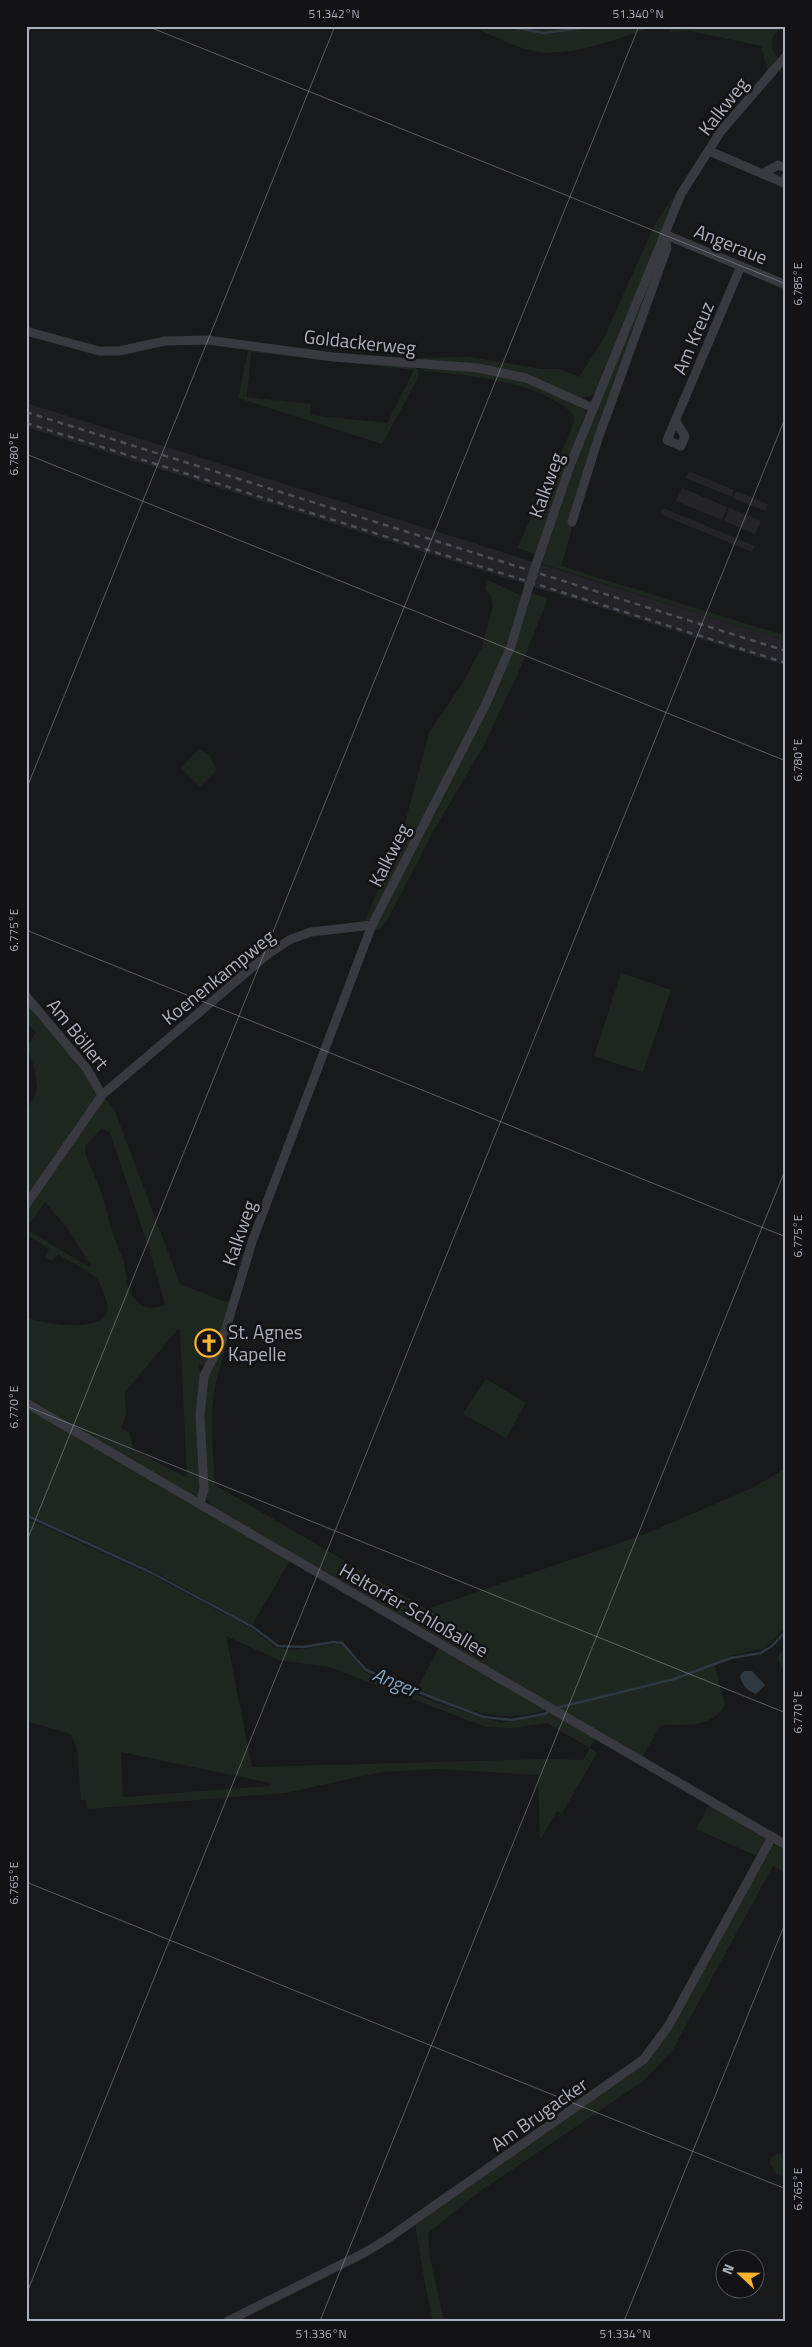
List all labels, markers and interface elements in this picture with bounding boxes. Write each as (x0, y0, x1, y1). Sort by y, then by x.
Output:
text: 51.342°N (308, 4, 360, 23)
text: 51.340°N (612, 4, 664, 23)
street label: Kalkweg (690, 70, 755, 141)
street label: Angeraue (690, 216, 772, 271)
text: 6.785°E (788, 262, 807, 305)
street label: Am Kreuz (664, 297, 721, 379)
street label: Goldackerweg (302, 321, 418, 362)
text: 6.780°E (4, 432, 23, 475)
street label: Kalkweg (520, 448, 571, 522)
text: 6.780°E (788, 738, 807, 781)
street label: Kalkweg (360, 818, 417, 891)
text: 6.775°E (4, 908, 23, 951)
street label: Koenenkampweg (155, 922, 281, 1031)
street label: Am Böllert (40, 992, 117, 1076)
street label: Kalkweg (214, 1196, 263, 1270)
text: 6.775°E (788, 1214, 807, 1257)
place label: St. Agnes Kapelle (228, 1317, 303, 1368)
church icon: St. Agnes Kapelle (194, 1328, 224, 1358)
text: 6.770°E (4, 1385, 23, 1428)
street label: Heltorfer Schloßallee (334, 1555, 494, 1664)
water label: Anger (368, 1658, 425, 1706)
text: 6.770°E (788, 1690, 807, 1733)
text: 6.765°E (4, 1861, 23, 1904)
street label: Am Brugacker (484, 2069, 593, 2158)
text: 6.765°E (788, 2167, 807, 2210)
north arrow (714, 2250, 764, 2300)
text: N (716, 2261, 739, 2277)
text: 51.336°N (295, 2324, 347, 2343)
text: 51.334°N (599, 2324, 651, 2343)

